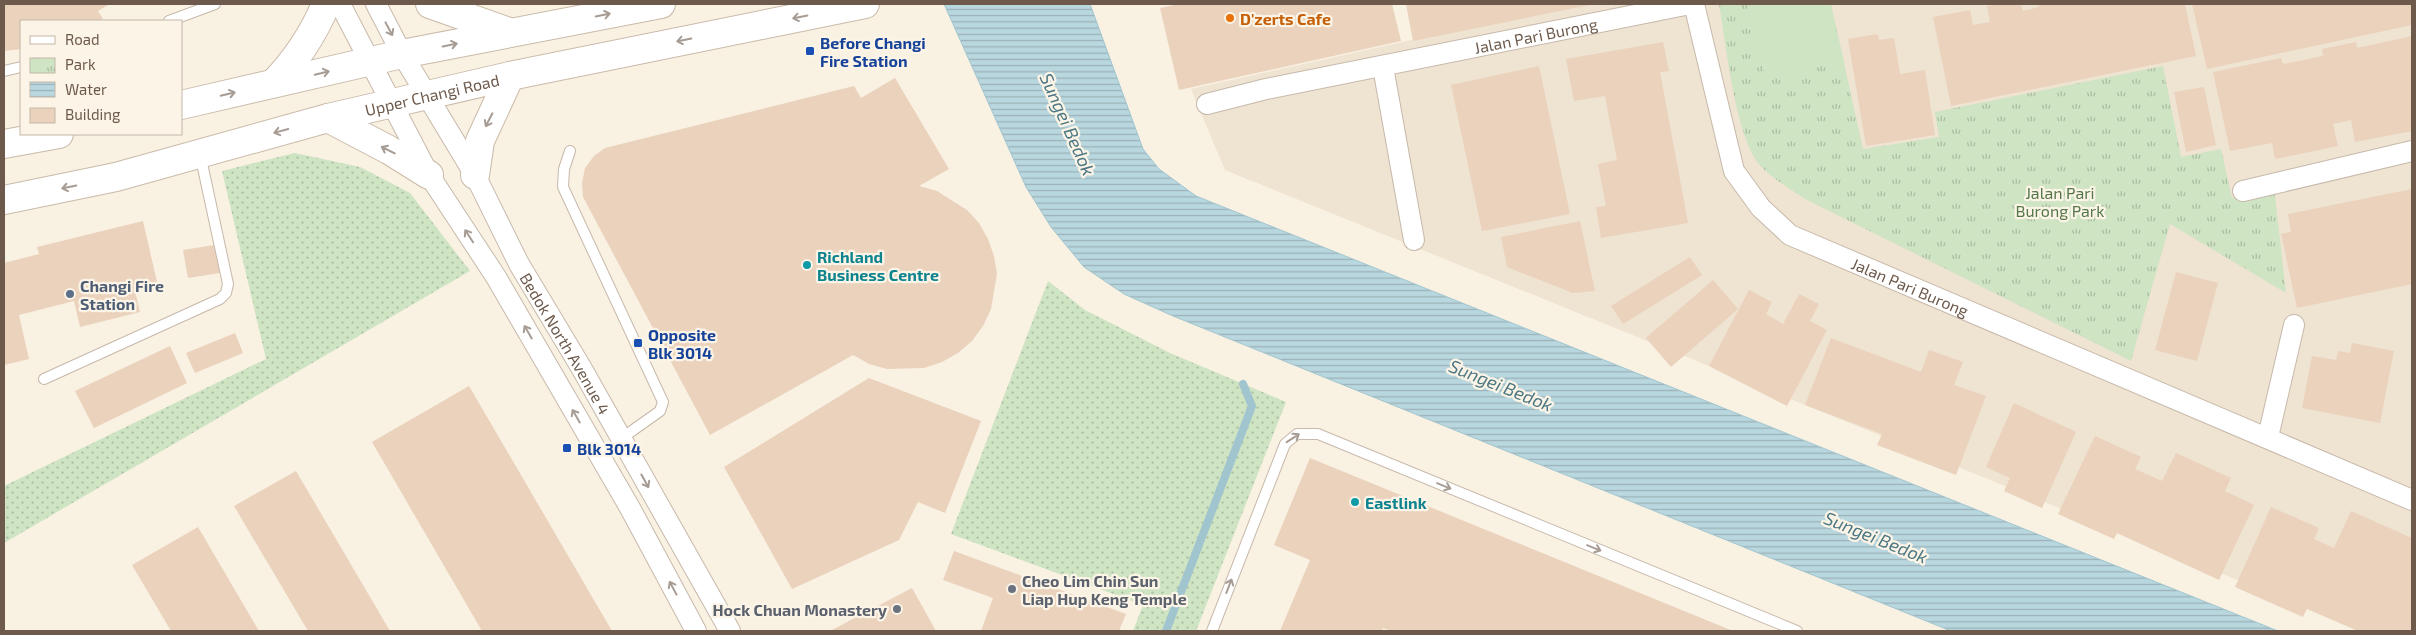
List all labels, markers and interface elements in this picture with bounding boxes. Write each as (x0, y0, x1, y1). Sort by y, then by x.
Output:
one-way arrow (595, 9, 611, 19)
place label: D'zerts Cafe (1240, 9, 1331, 28)
marker: D'zerts Cafe (1224, 12, 1236, 24)
one-way arrow (793, 13, 809, 22)
street label: Jalan Pari Burong (1472, 13, 1599, 57)
legend (20, 20, 182, 135)
one-way arrow (384, 21, 394, 36)
text: Road (65, 30, 100, 48)
place label: Before Changi Fire Station (820, 33, 926, 70)
one-way arrow (677, 36, 693, 46)
one-way arrow (442, 40, 458, 49)
marker: Before Changi Fire Station (804, 45, 816, 57)
text: Park (65, 55, 96, 73)
one-way arrow (313, 68, 329, 77)
street label: Upper Changi Road (363, 69, 501, 119)
water label: Sungei Bedok (1036, 69, 1100, 179)
text: Water (65, 80, 107, 98)
one-way arrow (219, 89, 235, 98)
text: Building (65, 105, 121, 123)
one-way arrow (484, 112, 494, 127)
one-way arrow (273, 127, 289, 136)
one-way arrow (380, 145, 395, 155)
one-way arrow (61, 183, 77, 192)
park label: Jalan Pari Burong Park (2016, 183, 2104, 220)
one-way arrow (464, 230, 474, 244)
place label: Richland Business Centre (817, 247, 939, 284)
street label: Jalan Pari Burong (1849, 253, 1972, 320)
marker: Richland Business Centre (801, 259, 813, 271)
street label: Bedok North Avenue 4 (517, 269, 615, 417)
place label: Changi Fire Station (80, 276, 164, 313)
marker: Changi Fire Station (64, 288, 76, 300)
one-way arrow (522, 325, 532, 339)
place label: Opposite Blk 3014 (648, 325, 716, 362)
marker: Opposite Blk 3014 (632, 337, 644, 349)
water label: Sungei Bedok (1446, 354, 1556, 416)
one-way arrow (571, 409, 581, 424)
one-way arrow (1286, 433, 1300, 444)
place label: Blk 3014 (577, 439, 641, 458)
marker: Blk 3014 (561, 442, 573, 454)
one-way arrow (641, 473, 651, 487)
one-way arrow (1436, 482, 1451, 492)
place label: Eastlink (1365, 493, 1427, 512)
marker: Eastlink (1349, 496, 1361, 508)
water label: Sungei Bedok (1821, 506, 1931, 568)
one-way arrow (1586, 544, 1601, 553)
place label: Cheo Lim Chin Sun Liap Hup Keng Temple (1022, 571, 1187, 608)
one-way arrow (1225, 579, 1235, 594)
one-way arrow (668, 581, 678, 596)
marker: Cheo Lim Chin Sun Liap Hup Keng Temple (1006, 583, 1018, 595)
place label: Hock Chuan Monastery (713, 600, 887, 620)
marker: Hock Chuan Monastery (891, 603, 903, 615)

